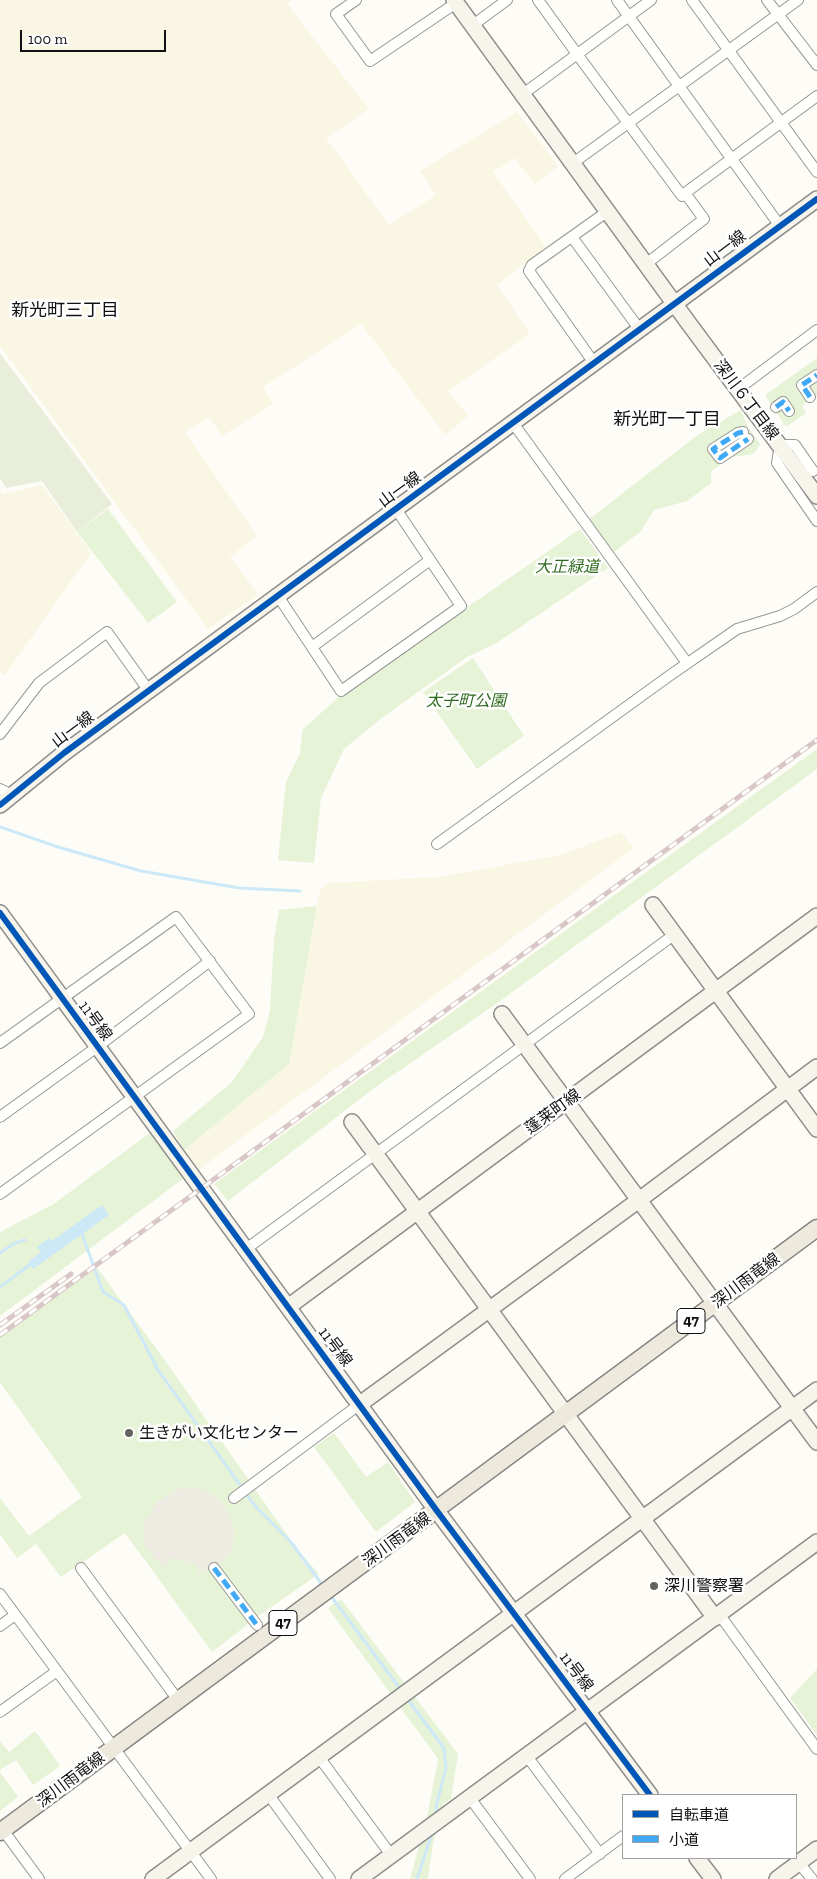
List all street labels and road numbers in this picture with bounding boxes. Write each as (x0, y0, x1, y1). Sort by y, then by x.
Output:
street label: 山一線 (700, 227, 750, 271)
street label: 深川６丁目線 (709, 356, 783, 444)
street label: 山一線 (375, 468, 425, 512)
street label: 山一線 (48, 708, 98, 752)
street label: 11号線 (74, 997, 116, 1045)
street label: 蓬莱町線 (521, 1085, 585, 1139)
street label: 深川雨竜線 (708, 1249, 784, 1313)
road number: 47 (677, 1308, 705, 1334)
street label: 11号線 (314, 1324, 356, 1370)
street label: 深川雨竜線 (359, 1509, 435, 1571)
road number: 47 (269, 1610, 297, 1636)
street label: 11号線 (555, 1649, 597, 1695)
street label: 深川雨竜線 (33, 1748, 109, 1812)

